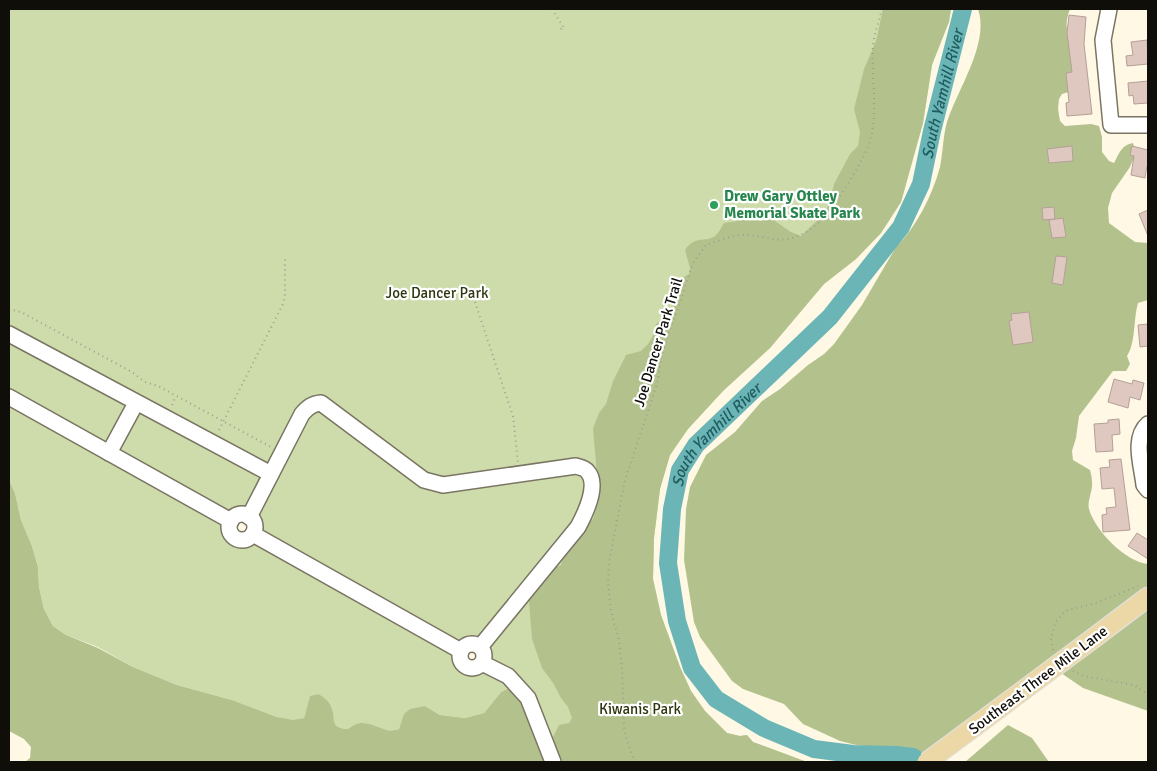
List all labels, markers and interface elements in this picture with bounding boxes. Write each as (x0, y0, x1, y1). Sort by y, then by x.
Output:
water label: South Yamhill River (917, 25, 969, 161)
place label: Drew Gary Ottley Memorial Skate Park (724, 187, 861, 222)
marker: Drew Gary Ottley Memorial Skate Park (708, 199, 720, 211)
street label: Joe Dancer Park Trail (630, 275, 686, 409)
park label: Joe Dancer Park (386, 284, 489, 302)
water label: South Yamhill River (668, 378, 767, 489)
street label: Southeast Three Mile Lane (965, 622, 1111, 738)
park label: Kiwanis Park (599, 700, 682, 718)

